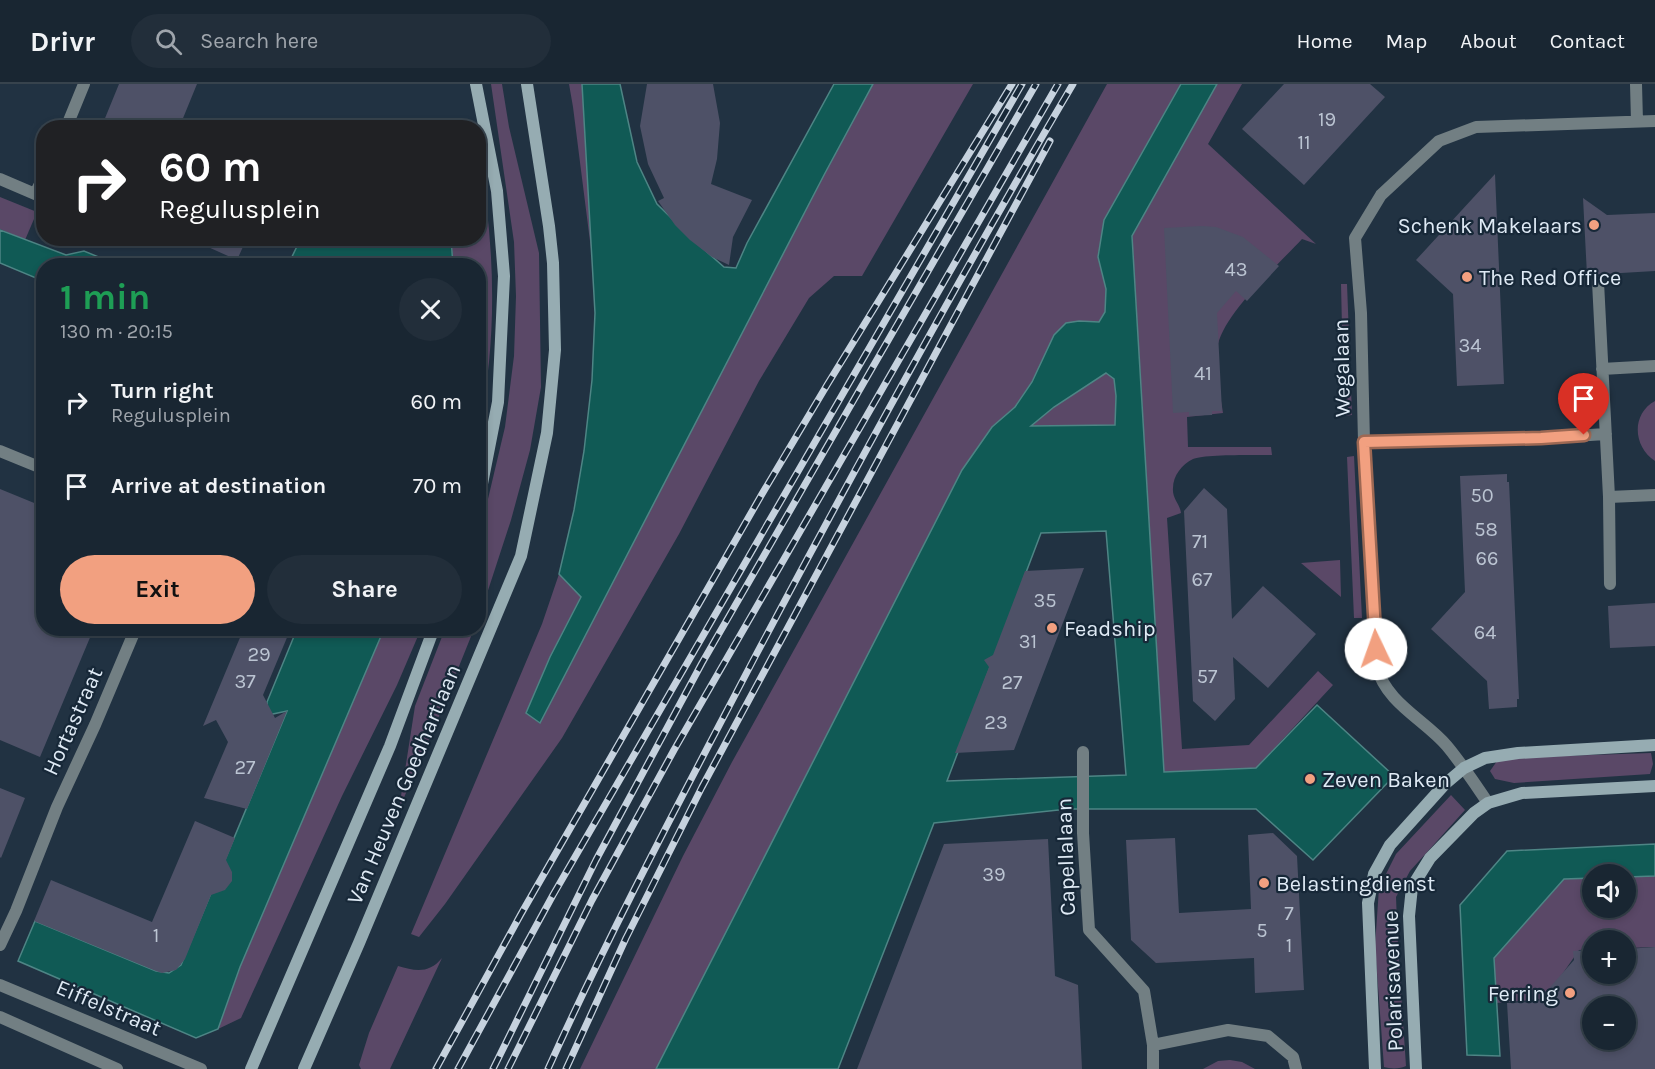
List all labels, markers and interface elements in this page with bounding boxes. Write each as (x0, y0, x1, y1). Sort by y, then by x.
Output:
search box (131, 14, 551, 68)
text: Drivr (30, 25, 95, 58)
icon: search (152, 25, 185, 58)
text: Search here (200, 28, 318, 54)
text: Home (1297, 29, 1353, 53)
text: Map (1386, 29, 1427, 53)
text: About (1460, 29, 1517, 53)
text: Contact (1550, 29, 1625, 53)
house number: 19 (1318, 108, 1336, 131)
house number: 11 (1297, 131, 1311, 154)
text: 60 m (159, 142, 262, 192)
icon: right (60, 144, 138, 222)
text: Regulusplein (159, 193, 321, 225)
place label: Schenk Makelaars (1398, 213, 1582, 239)
marker: Schenk Makelaars (1587, 218, 1601, 232)
house number: 43 (1225, 258, 1247, 281)
place label: The Red Office (1479, 265, 1621, 291)
marker: The Red Office (1460, 270, 1474, 284)
text: 1 min (60, 276, 150, 318)
button: close (399, 278, 462, 341)
street label: Wegalaan (1328, 319, 1356, 417)
text: 130 m · 20:15 (60, 320, 173, 343)
house number: 34 (1459, 334, 1481, 357)
house number: 41 (1194, 362, 1212, 385)
pin (1558, 373, 1609, 435)
text: Turn right (111, 378, 214, 404)
icon: arrive (1567, 382, 1600, 415)
icon: right (60, 386, 93, 419)
text: 60 m (411, 389, 462, 415)
text: Regulusplein (111, 404, 231, 427)
icon: arrive (60, 470, 93, 503)
text: Arrive at destination (111, 473, 326, 499)
text: 70 m (413, 473, 462, 499)
house number: 50 (1470, 484, 1494, 507)
house number: 58 (1474, 518, 1498, 541)
house number: 71 (1192, 530, 1208, 553)
house number: 66 (1476, 547, 1498, 570)
button: Exit (60, 555, 255, 624)
button: Share (267, 555, 462, 624)
house number: 67 (1192, 568, 1213, 591)
house number: 35 (1033, 589, 1057, 612)
place label: Feadship (1064, 616, 1156, 642)
position arrow (1344, 617, 1408, 681)
marker: Feadship (1045, 621, 1059, 635)
house number: 64 (1474, 621, 1496, 644)
house number: 31 (1019, 630, 1037, 653)
house number: 29 (247, 643, 271, 666)
street label: Van Heuven Goedhartlaan (341, 660, 466, 908)
street label: Hortastraat (38, 663, 108, 779)
house number: 57 (1197, 665, 1218, 688)
house number: 37 (234, 670, 256, 693)
house number: 27 (1002, 671, 1023, 694)
house number: 23 (984, 711, 1008, 734)
house number: 27 (235, 756, 256, 779)
place label: Zeven Baken (1322, 767, 1450, 793)
marker: Zeven Baken (1303, 772, 1317, 786)
street label: Capellalaan (1051, 798, 1081, 916)
house number: 39 (982, 863, 1006, 886)
map controls (1582, 864, 1636, 1050)
button: sound (1582, 864, 1636, 918)
place label: Belastingdienst (1276, 871, 1435, 897)
marker: Belastingdienst (1257, 876, 1271, 890)
house number: 7 (1284, 902, 1294, 925)
street label: Polarisavenue (1378, 910, 1408, 1052)
house number: 5 (1256, 919, 1268, 942)
house number: 1 (153, 924, 159, 947)
button: + (1582, 930, 1636, 984)
house number: 1 (1286, 934, 1292, 957)
street label: Eiffelstraat (52, 974, 165, 1042)
place label: Ferring (1488, 981, 1559, 1007)
marker: Ferring (1563, 986, 1577, 1000)
button: − (1582, 996, 1636, 1050)

